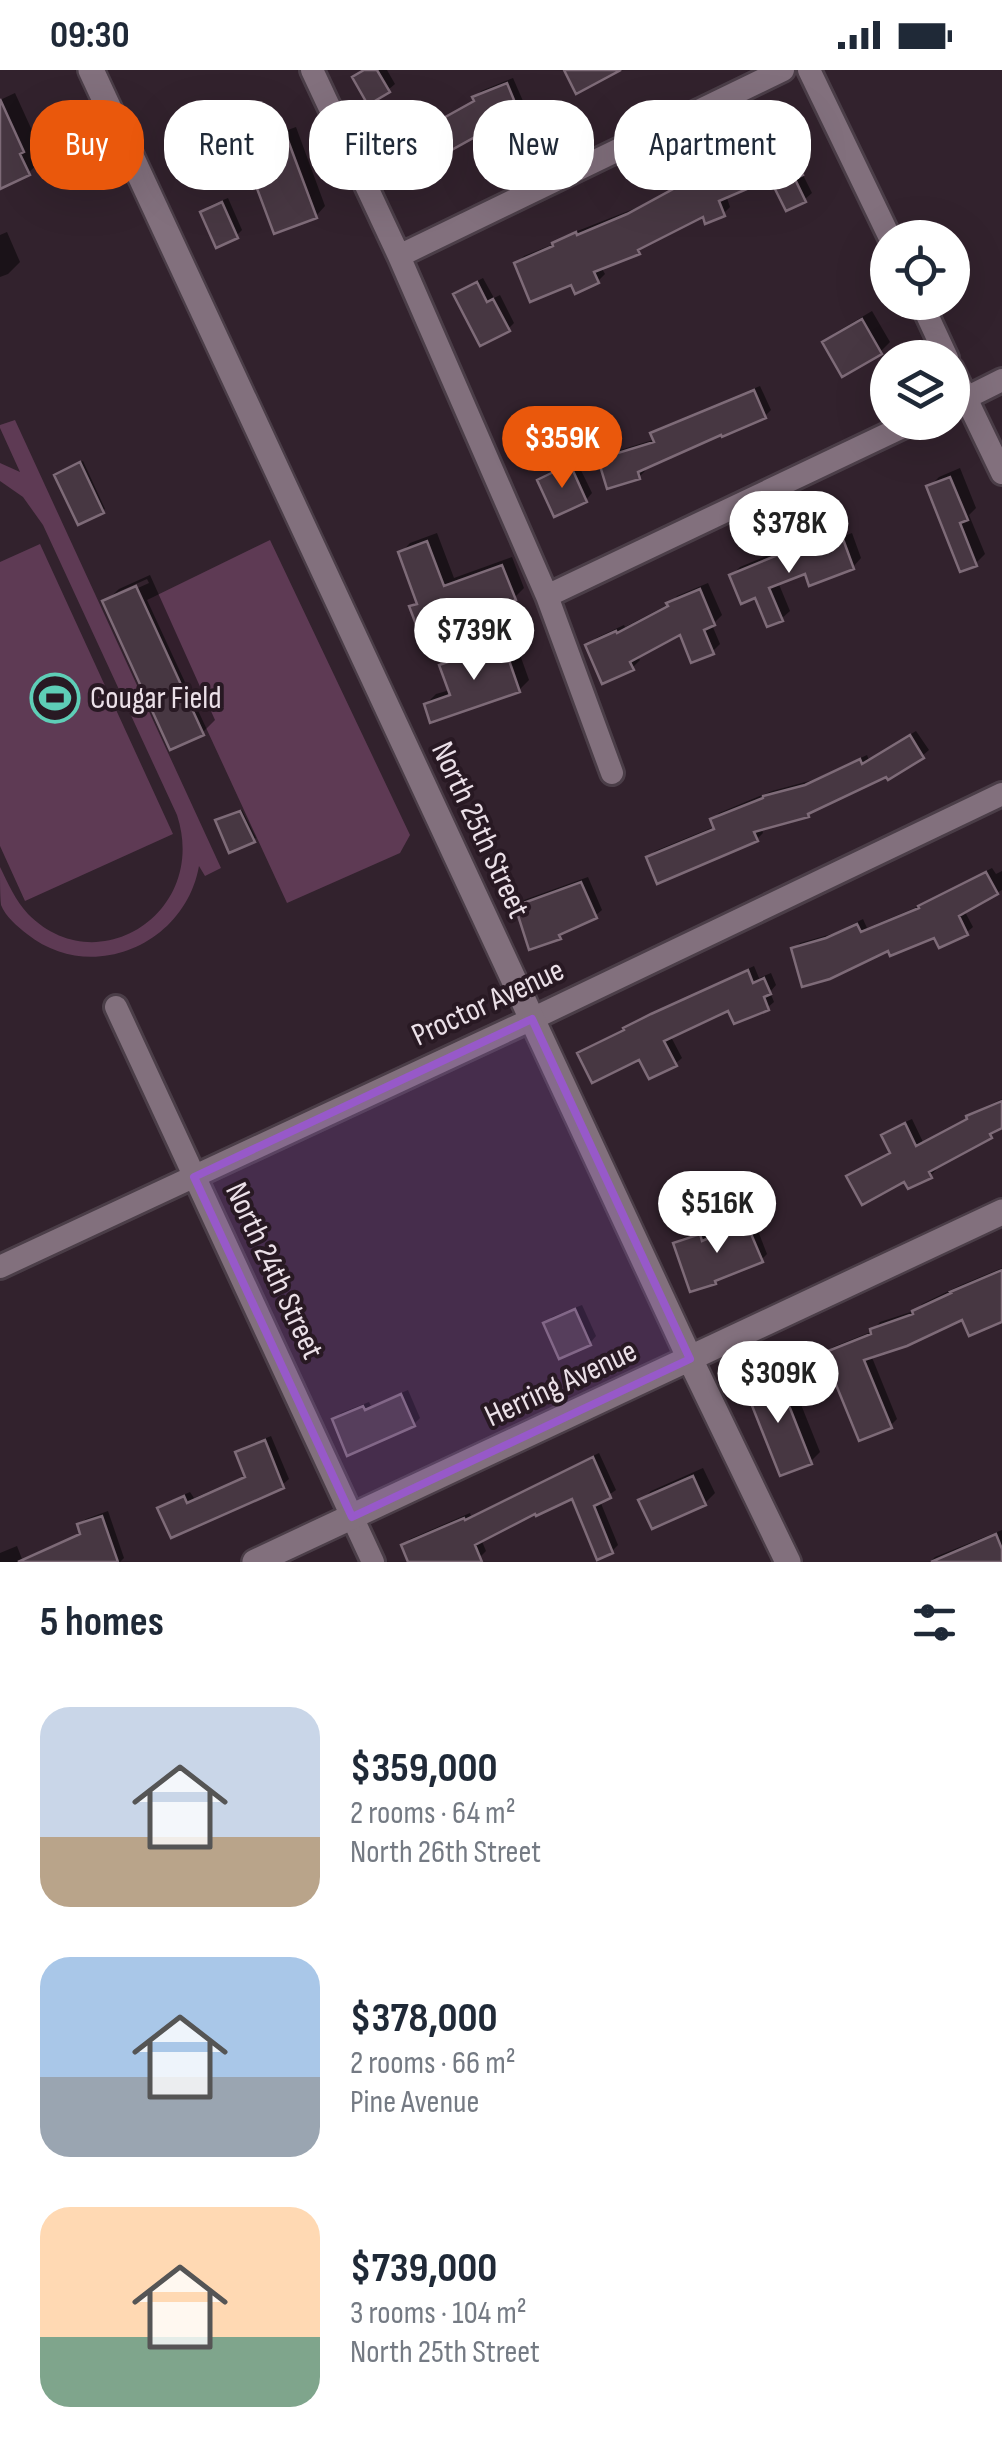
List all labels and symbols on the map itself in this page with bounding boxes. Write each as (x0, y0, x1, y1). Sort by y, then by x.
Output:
pin: $359K (492, 406, 632, 491)
pin: $378K (719, 491, 859, 576)
pin: $739K (404, 598, 544, 683)
sports icon: Cougar Field (29, 672, 81, 724)
place label: Cougar Field (90, 679, 222, 718)
street label: North 25th Street (422, 736, 538, 924)
street label: Proctor Avenue (406, 951, 570, 1055)
pin: $516K (647, 1171, 787, 1256)
street label: North 24th Street (216, 1177, 332, 1365)
street label: Herring Avenue (479, 1332, 643, 1436)
pin: $309K (708, 1341, 848, 1426)

